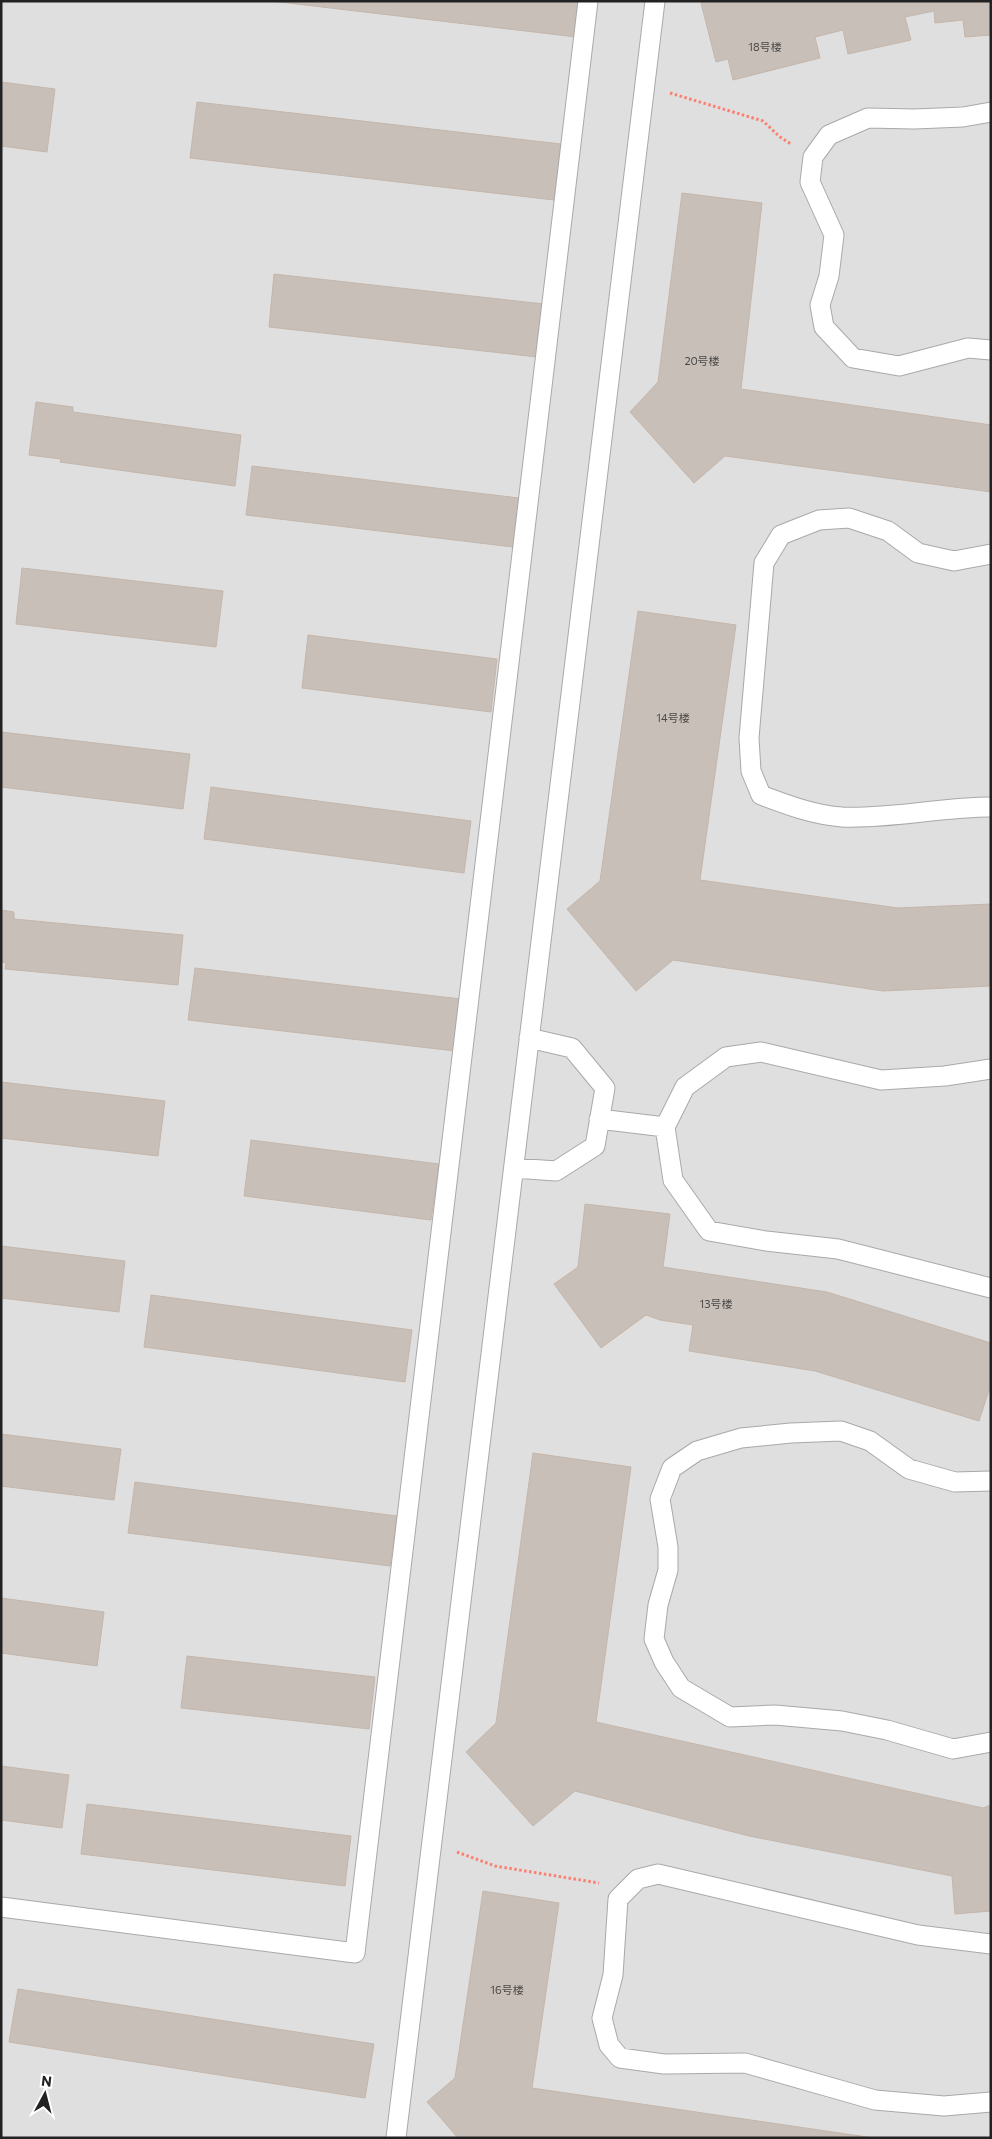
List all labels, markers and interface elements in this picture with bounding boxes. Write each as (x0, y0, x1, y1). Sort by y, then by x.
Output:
house number: 18号楼 (748, 40, 782, 53)
house number: 20号楼 (684, 354, 720, 367)
house number: 14号楼 (656, 711, 690, 724)
house number: 13号楼 (700, 1297, 732, 1310)
house number: 16号楼 (490, 1983, 524, 1996)
north arrow (20, 2069, 70, 2119)
text: N (40, 2072, 53, 2090)

